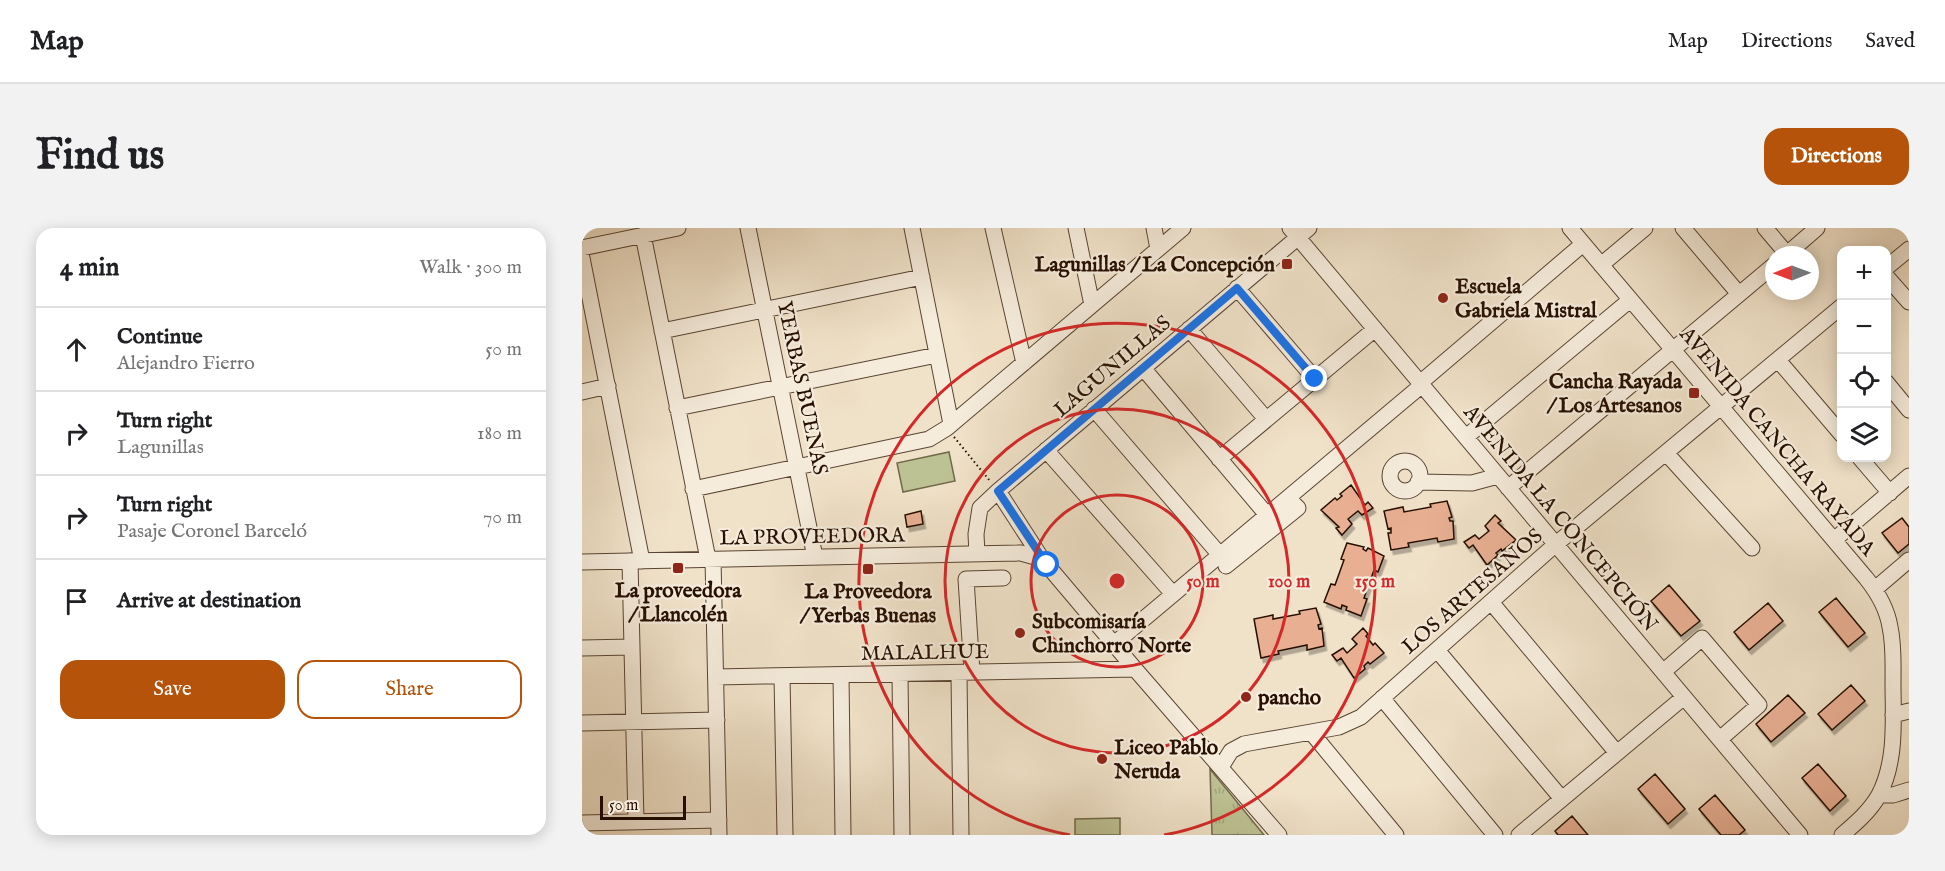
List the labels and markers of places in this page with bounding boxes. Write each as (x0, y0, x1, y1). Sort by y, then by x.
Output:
place label: Lagunillas / La Concepción (1035, 252, 1275, 279)
marker: Lagunillas / La Concepción (1280, 257, 1294, 271)
place label: Escuela Gabriela Mistral (1455, 274, 1598, 325)
marker: Escuela Gabriela Mistral (1436, 291, 1450, 305)
place label: Cancha Rayada / Los Artesanos (1546, 369, 1683, 420)
marker: Cancha Rayada / Los Artesanos (1687, 386, 1701, 400)
marker: La proveedora / Llancolén (671, 561, 685, 575)
marker: La Proveedora / Yerbas Buenas (861, 562, 875, 576)
centre of rings (1107, 571, 1127, 591)
place label: La proveedora / Llancolén (615, 578, 742, 629)
place label: La Proveedora / Yerbas Buenas (799, 579, 936, 630)
place label: Subcomisaría Chinchorro Norte (1032, 609, 1191, 660)
marker: Subcomisaría Chinchorro Norte (1013, 626, 1027, 640)
place label: pancho (1257, 685, 1322, 712)
marker: pancho (1239, 690, 1253, 704)
place label: Liceo Pablo Neruda (1113, 735, 1219, 786)
marker: Liceo Pablo Neruda (1095, 752, 1109, 766)

